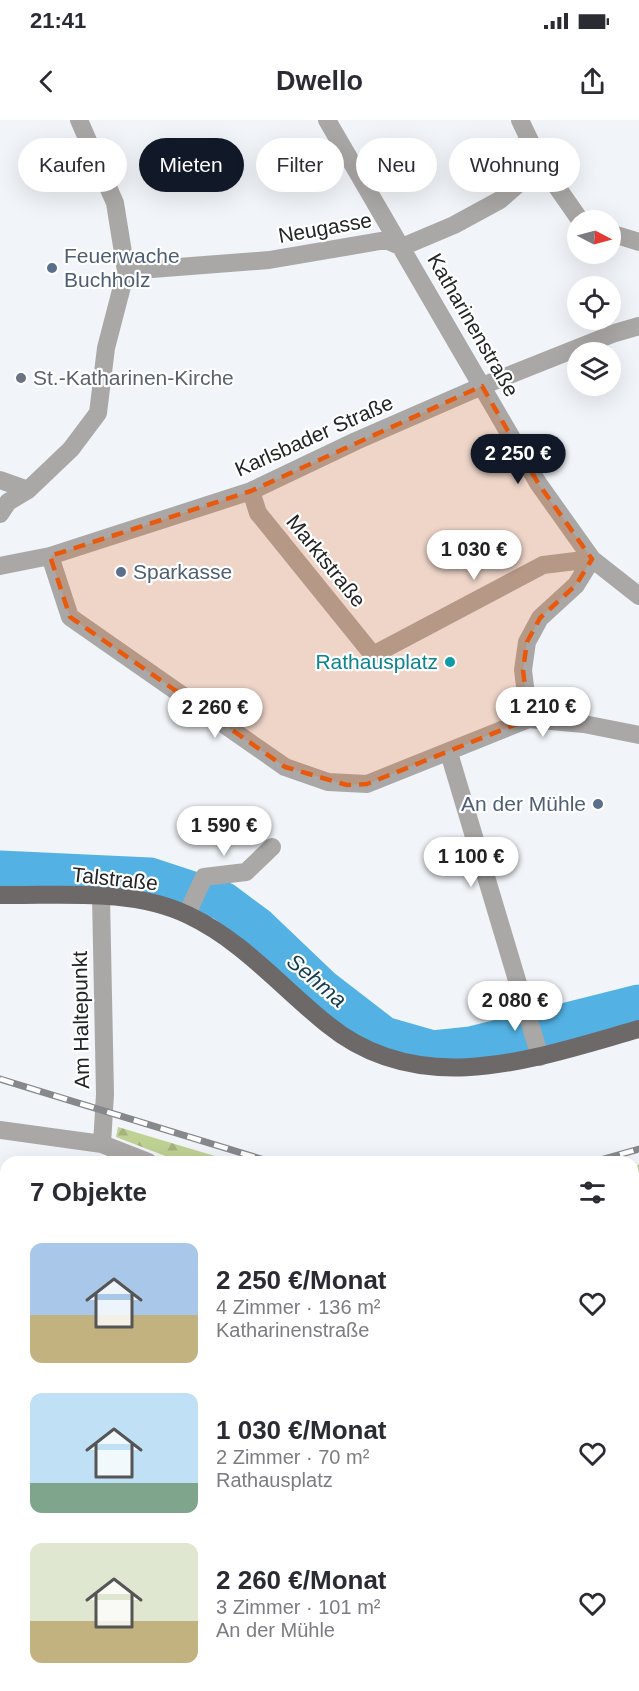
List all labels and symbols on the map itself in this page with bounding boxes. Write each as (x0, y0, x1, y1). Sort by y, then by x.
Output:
street label: Neugasse (276, 208, 373, 247)
north arrow (567, 210, 621, 264)
place label: Feuerwache Buchholz (64, 244, 180, 291)
street label: Katharinenstraße (423, 249, 524, 400)
marker: Feuerwache Buchholz (45, 261, 59, 275)
place label: St.-Katharinen-Kirche (33, 366, 234, 389)
marker: St.-Katharinen-Kirche (14, 371, 28, 385)
street label: Karlsbader Straße (231, 390, 396, 481)
pin: 2 250 € (463, 434, 573, 485)
street label: Marktstraße (282, 510, 371, 611)
pin: 1 030 € (419, 530, 529, 581)
place label: Sparkasse (133, 560, 232, 583)
marker: Sparkasse (114, 565, 128, 579)
place label: Rathausplatz (315, 650, 438, 673)
marker: Rathausplatz (443, 655, 457, 669)
pin: 1 210 € (488, 687, 598, 738)
pin: 2 260 € (160, 688, 270, 739)
place label: An der Mühle (461, 792, 586, 815)
marker: An der Mühle (591, 797, 605, 811)
pin: 1 590 € (169, 806, 279, 857)
pin: 1 100 € (416, 837, 526, 888)
street label: Talstraße (71, 863, 159, 894)
water label: Sehma (282, 948, 351, 1012)
street label: Am Haltepunkt (68, 951, 93, 1089)
pin: 2 080 € (460, 981, 570, 1032)

